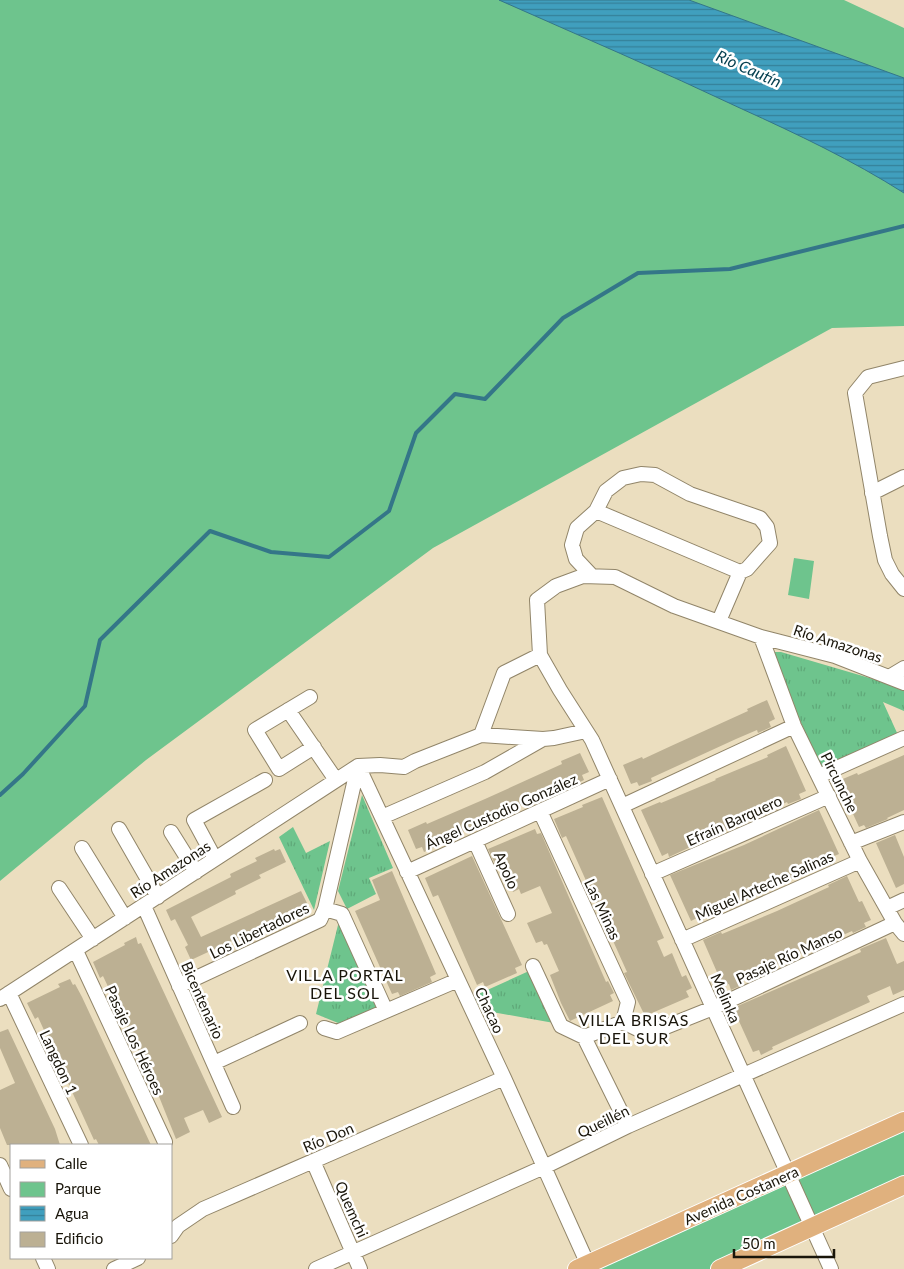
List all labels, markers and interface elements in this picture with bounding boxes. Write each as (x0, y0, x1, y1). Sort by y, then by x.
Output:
water label: Río Cautín (714, 45, 784, 91)
street label: Río Amazonas (791, 620, 885, 666)
street label: Pircunche (818, 749, 862, 815)
street label: Ángel Custodio González (422, 769, 580, 853)
street label: Efraín Barquero (683, 791, 785, 849)
street label: Río Amazonas (126, 836, 214, 902)
street label: Miguel Arteche Salinas (692, 846, 836, 924)
street label: Apolo (491, 848, 523, 892)
street label: Las Minas (581, 876, 625, 942)
street label: Los Libertadores (206, 898, 312, 962)
street label: Pasaje Río Manso (733, 922, 845, 988)
street label: Bicentenario (178, 958, 228, 1042)
district label: VILLA PORTAL DEL SOL (286, 965, 404, 1002)
street label: Melinka (707, 970, 745, 1026)
street label: Pasaje Los Héroes (102, 982, 168, 1098)
street label: Chacao (471, 984, 509, 1036)
district label: VILLA BRISAS DEL SUR (579, 1010, 689, 1047)
street label: Langdon 1 (36, 1027, 82, 1097)
street label: Queillén (574, 1101, 632, 1141)
street label: Río Don (300, 1118, 356, 1156)
legend (10, 1144, 172, 1259)
text: Calle (55, 1154, 88, 1172)
street label: Avenida Costanera (681, 1162, 801, 1228)
street label: Quemchi (332, 1178, 372, 1240)
text: Parque (55, 1179, 101, 1197)
text: Agua (55, 1204, 89, 1222)
scale bar (734, 1226, 834, 1258)
text: Edificio (55, 1229, 103, 1247)
text: 50 m (742, 1234, 776, 1252)

